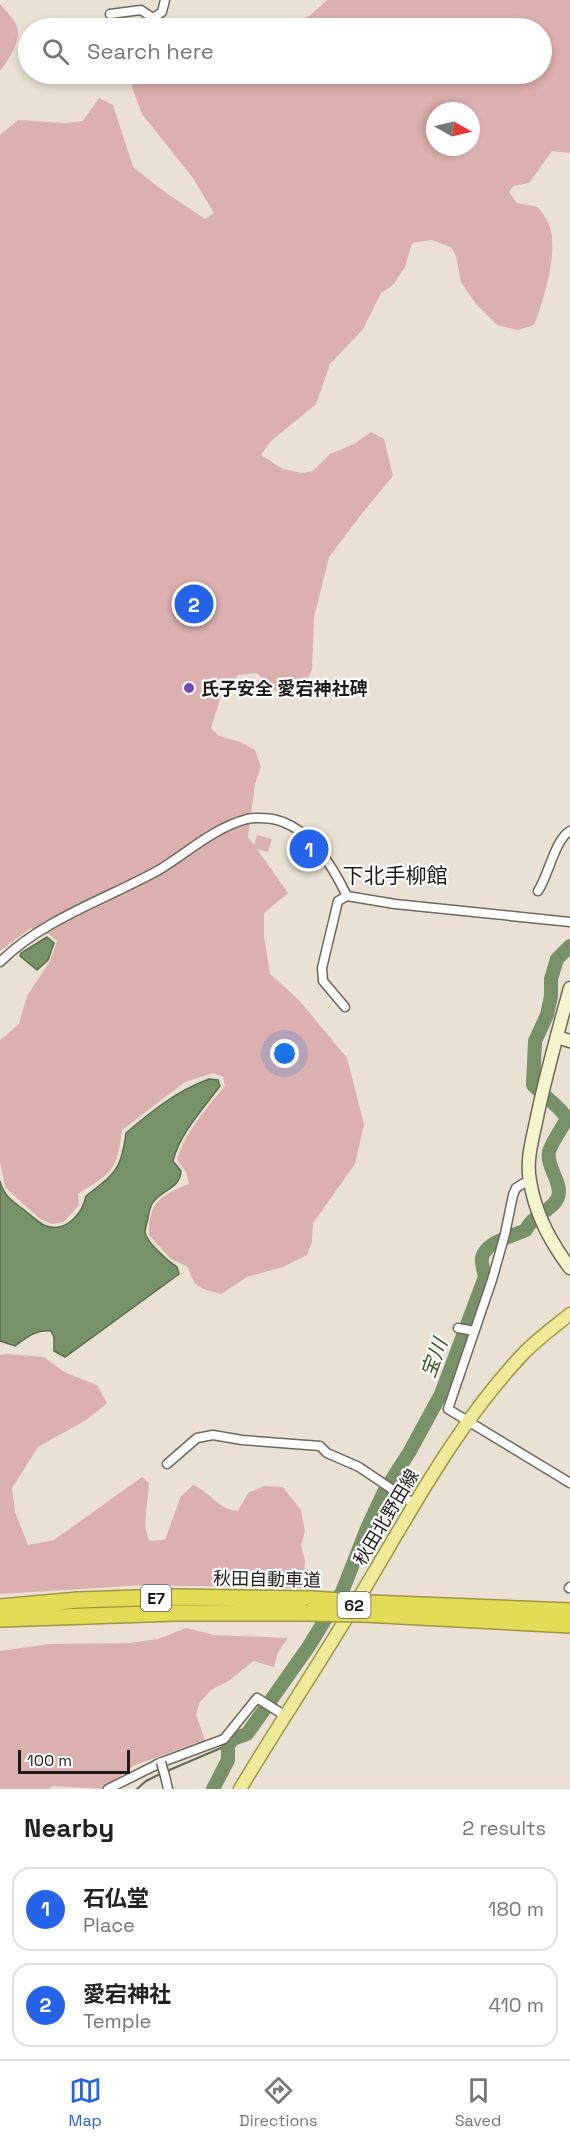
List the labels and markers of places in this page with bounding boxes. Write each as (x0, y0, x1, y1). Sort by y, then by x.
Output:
pin: 2 (174, 582, 214, 626)
place label: 氏子安全 愛宕神社碑 (201, 677, 368, 700)
marker: 氏子安全 愛宕神社碑 (182, 681, 196, 695)
pin: 1 (290, 826, 328, 872)

